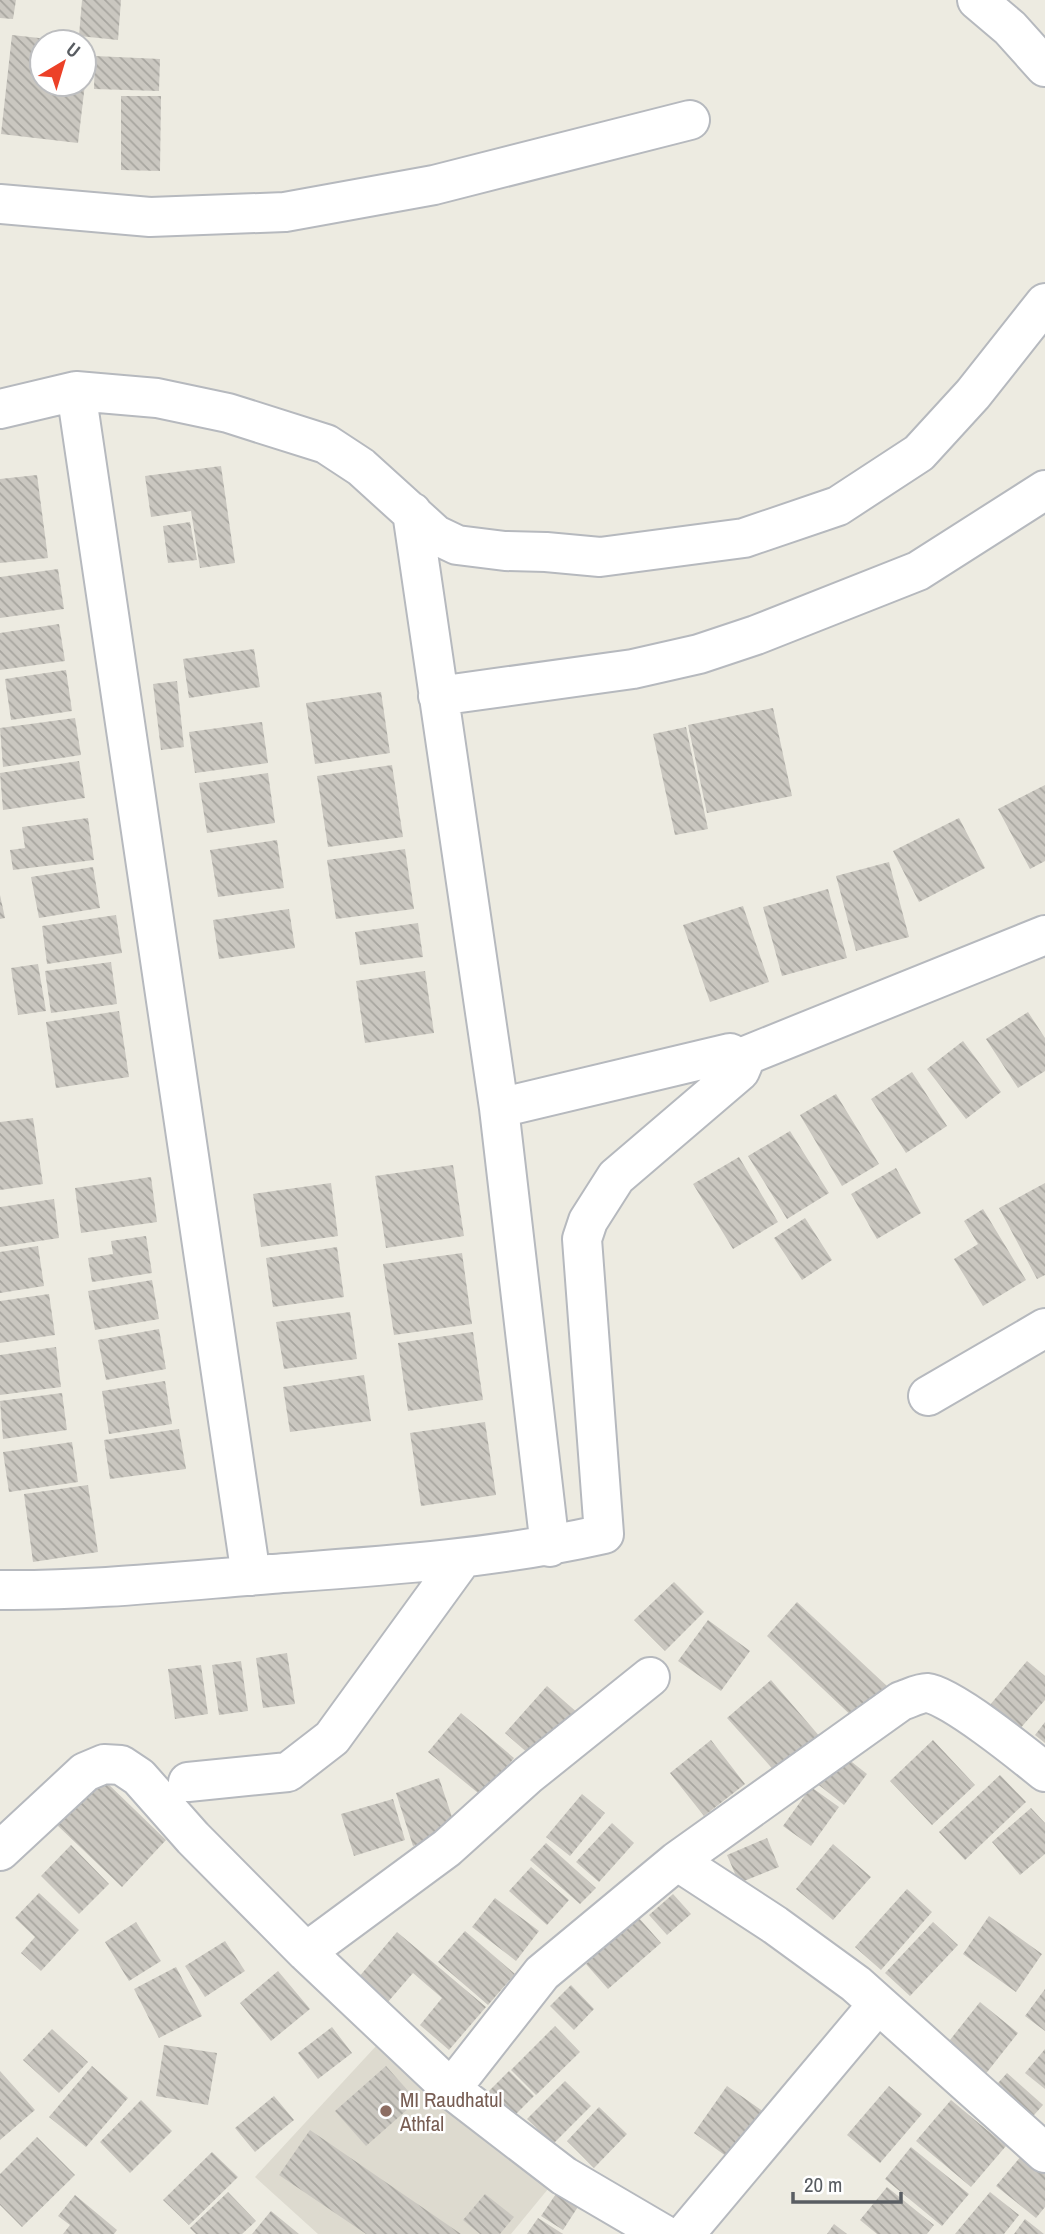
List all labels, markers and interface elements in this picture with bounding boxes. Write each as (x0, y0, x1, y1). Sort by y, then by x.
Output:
north arrow (28, 28, 98, 98)
text: U (61, 36, 86, 63)
place label: MI Raudhatul Athfal (399, 2085, 502, 2138)
marker: MI Raudhatul Athfal (378, 2103, 394, 2119)
scale bar (793, 2160, 902, 2204)
text: 20 m (804, 2170, 842, 2199)

